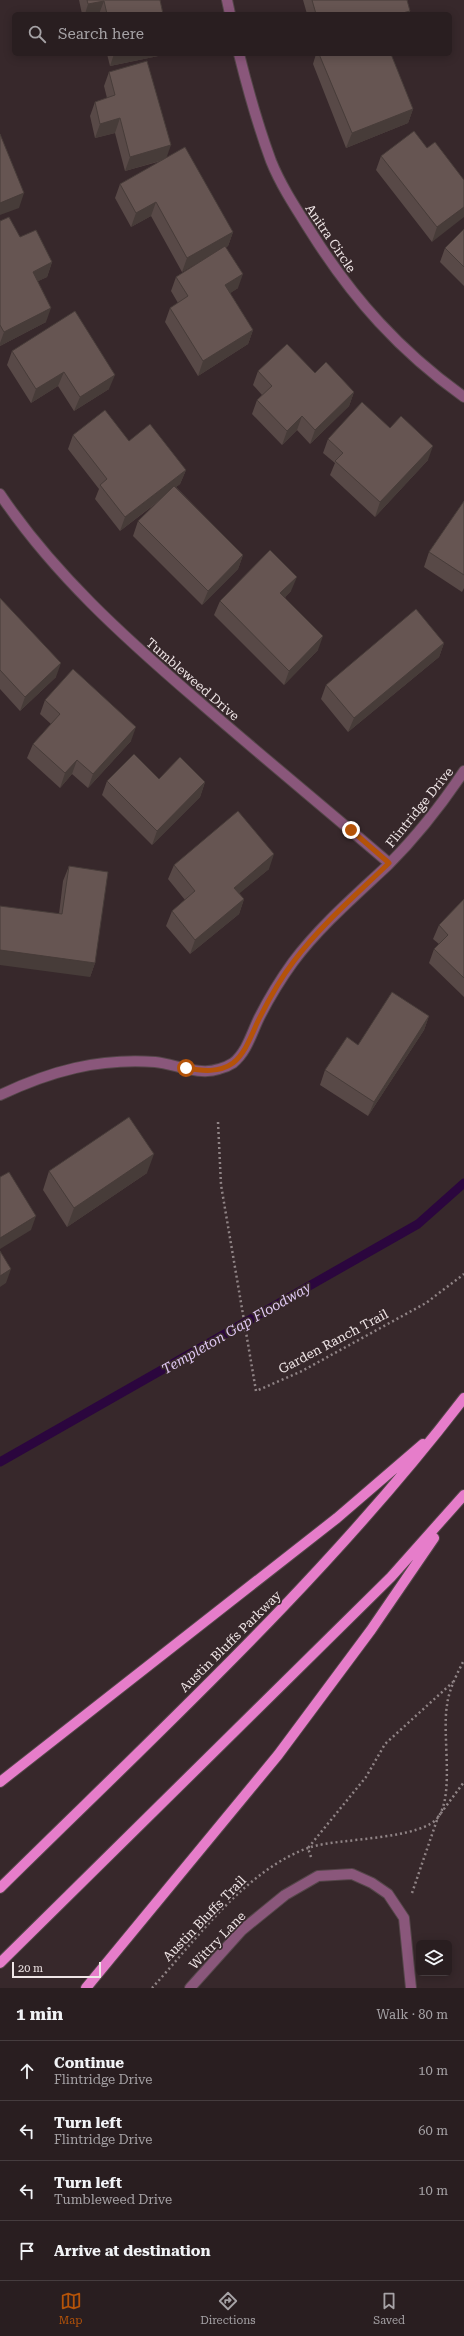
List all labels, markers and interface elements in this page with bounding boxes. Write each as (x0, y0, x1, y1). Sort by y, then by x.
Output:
search box (12, 12, 452, 56)
icon: search (26, 23, 48, 45)
text: Search here (58, 25, 144, 43)
street label: Anitra Circle (302, 201, 359, 275)
street label: Tumbleweed Drive (143, 635, 242, 724)
street label: Flintridge Drive (383, 764, 456, 850)
route end (342, 821, 360, 839)
route start (177, 1059, 195, 1077)
water label: Templeton Gap Floodway (159, 1278, 314, 1377)
street label: Garden Ranch Trail (276, 1306, 391, 1377)
street label: Austin Bluffs Parkway (177, 1587, 284, 1695)
street label: Austin Bluffs Trail (160, 1873, 249, 1964)
street label: Wittry Lane (186, 1908, 249, 1972)
map controls (416, 1940, 452, 1976)
button: layers (416, 1940, 452, 1976)
scale bar (12, 1960, 101, 1979)
text: 20 m (18, 1962, 43, 1975)
text: 1 min (16, 2004, 63, 2024)
text: Walk · 80 m (376, 2007, 448, 2022)
text: Continue (54, 2054, 124, 2072)
icon: ahead (16, 2060, 38, 2082)
text: 10 m (418, 2063, 448, 2078)
text: Flintridge Drive (54, 2072, 152, 2087)
text: Turn left (54, 2114, 122, 2132)
icon: left (16, 2120, 38, 2142)
text: 60 m (418, 2123, 448, 2138)
text: Flintridge Drive (54, 2132, 152, 2147)
text: Turn left (54, 2174, 122, 2192)
icon: left (16, 2180, 38, 2202)
text: 10 m (418, 2183, 448, 2198)
text: Tumbleweed Drive (54, 2192, 172, 2207)
icon: arrive (16, 2240, 38, 2262)
text: Arrive at destination (54, 2242, 210, 2260)
tab: Map (59, 2290, 82, 2327)
tab: Directions (200, 2290, 255, 2327)
tab: Saved (373, 2290, 405, 2327)

